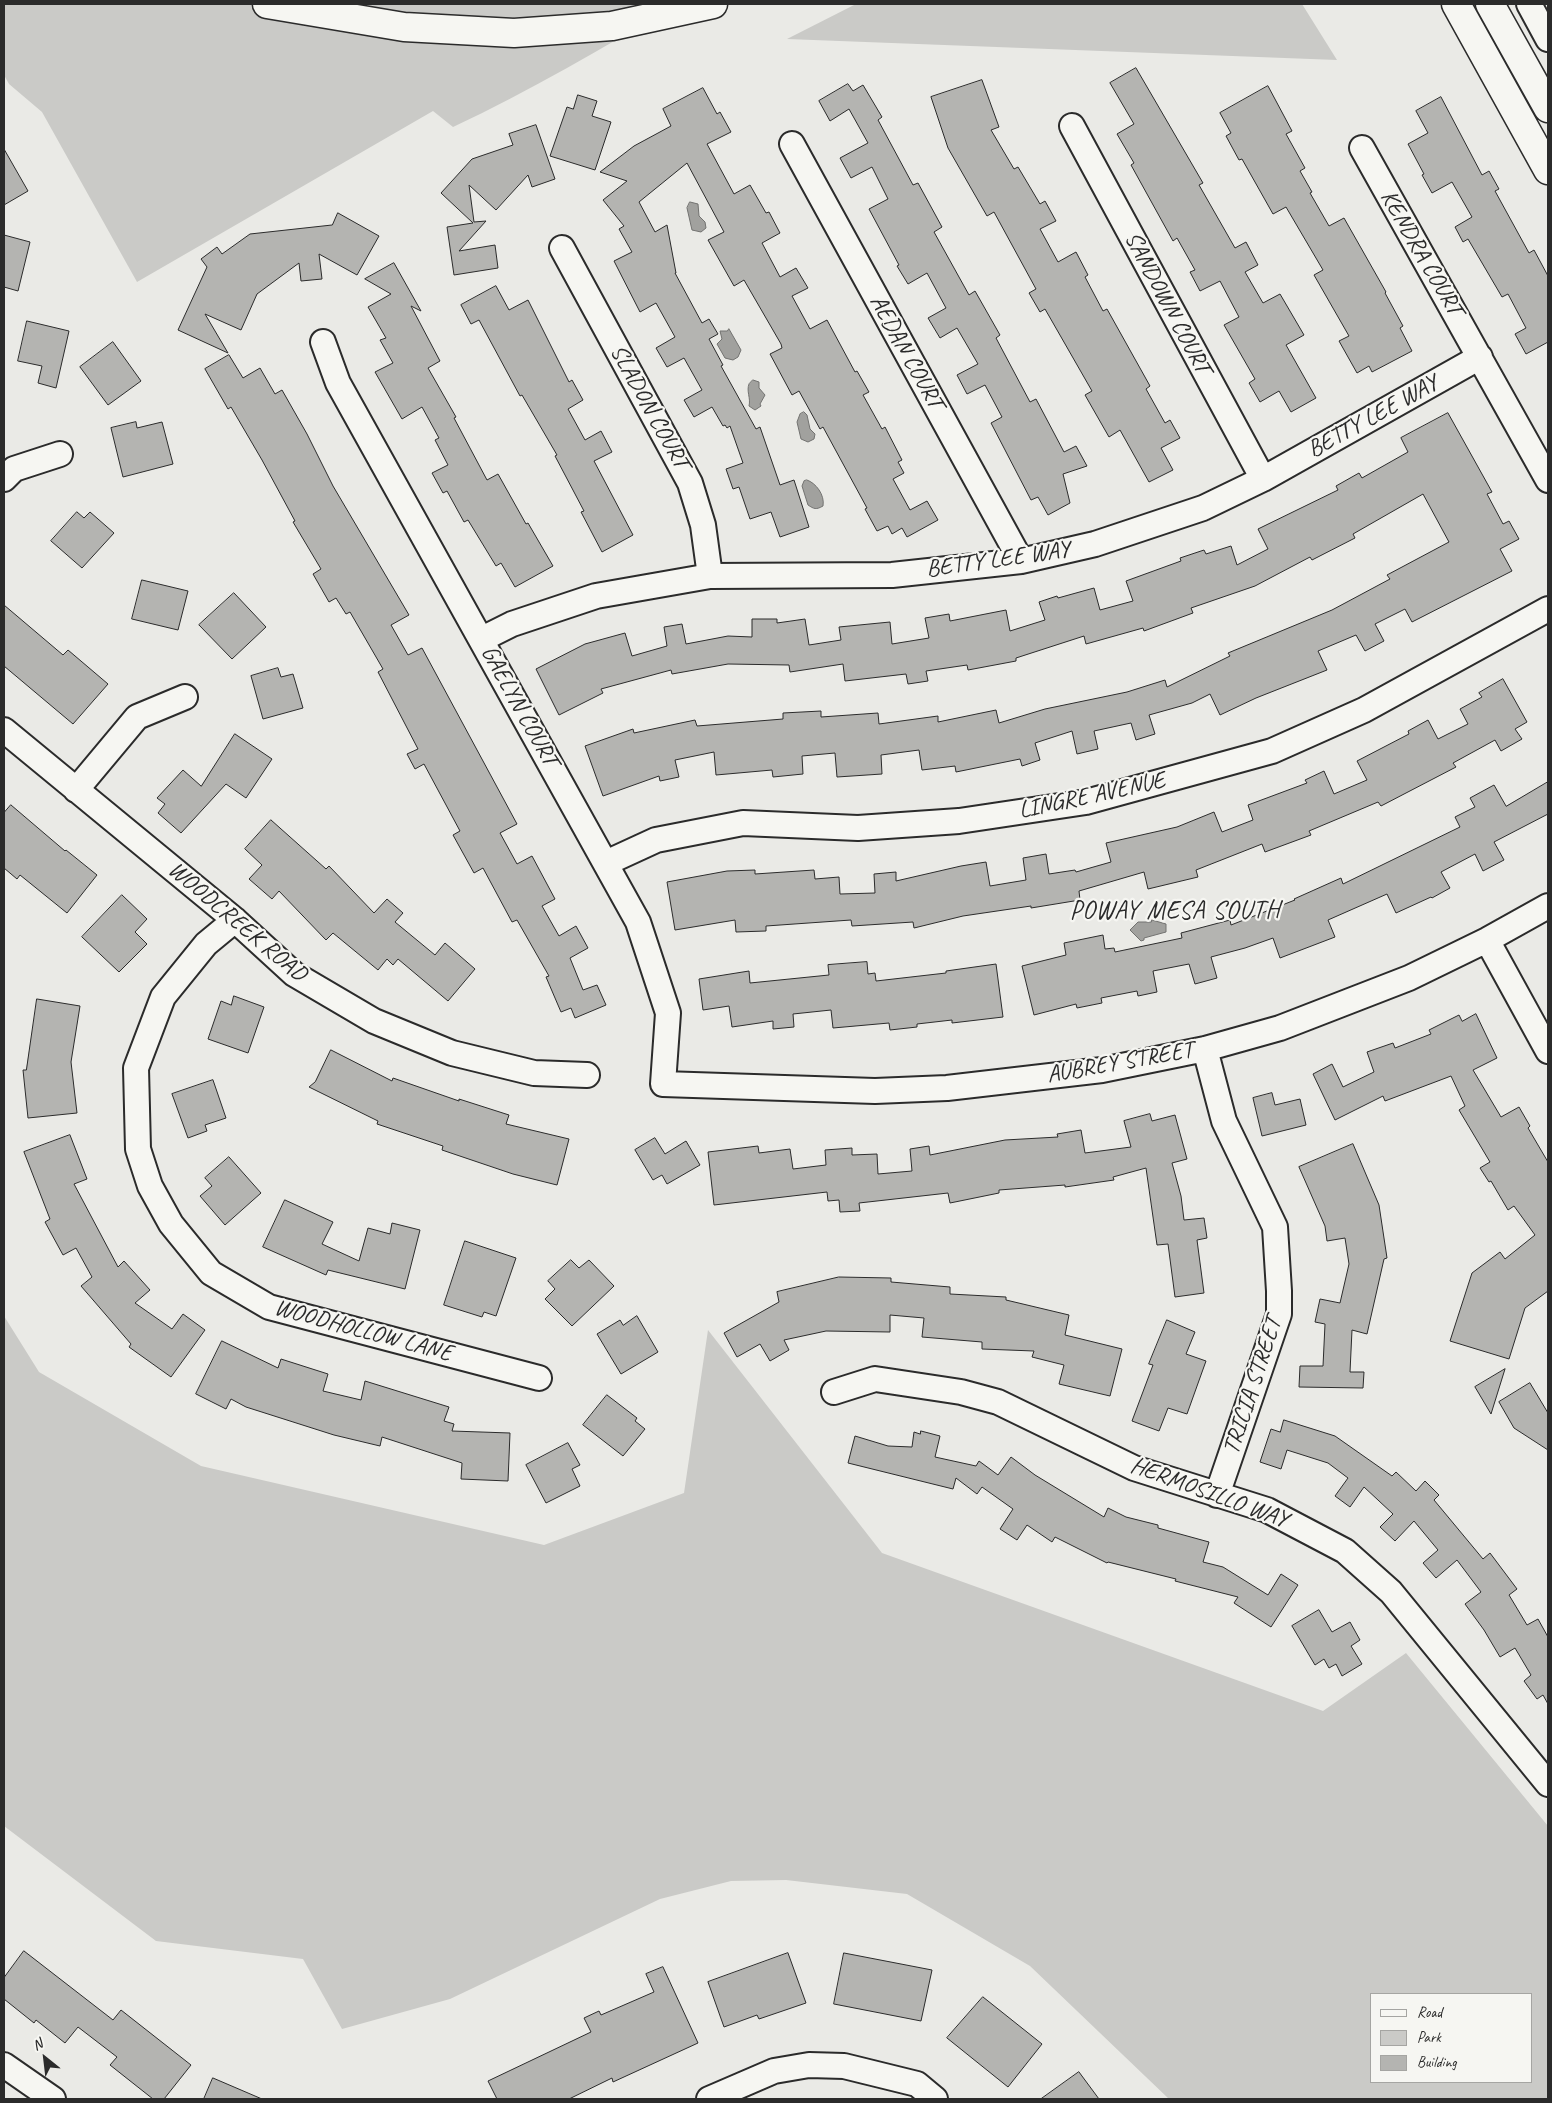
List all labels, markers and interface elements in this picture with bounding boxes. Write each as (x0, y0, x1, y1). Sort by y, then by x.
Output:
street label: KENDRA COURT (1374, 185, 1468, 321)
street label: SANDOWN COURT (1118, 227, 1216, 379)
street label: AEDAN COURT (863, 290, 949, 414)
street label: SLADON COURT (603, 340, 695, 474)
street label: BETTY LEE WAY (1303, 369, 1443, 465)
street label: BETTY LEE WAY (924, 536, 1072, 584)
street label: GAELYN COURT (474, 641, 564, 771)
street label: LINGRE AVENUE (1016, 766, 1168, 826)
street label: WOODCREEK ROAD (162, 856, 312, 988)
district label: POWAY MESA SOUTH (1067, 896, 1283, 926)
street label: AUBREY STREET (1045, 1036, 1195, 1090)
street label: WOODHOLLOW LANE (271, 1293, 455, 1369)
street label: TRICIA STREET (1217, 1314, 1289, 1458)
street label: HERMOSILLO WAY (1126, 1451, 1292, 1535)
legend (1370, 1993, 1532, 2083)
text: Road (1417, 2003, 1442, 2022)
text: Park (1417, 2028, 1441, 2047)
north arrow (20, 2033, 70, 2083)
text: N (30, 2035, 45, 2054)
text: Building (1417, 2053, 1456, 2072)

